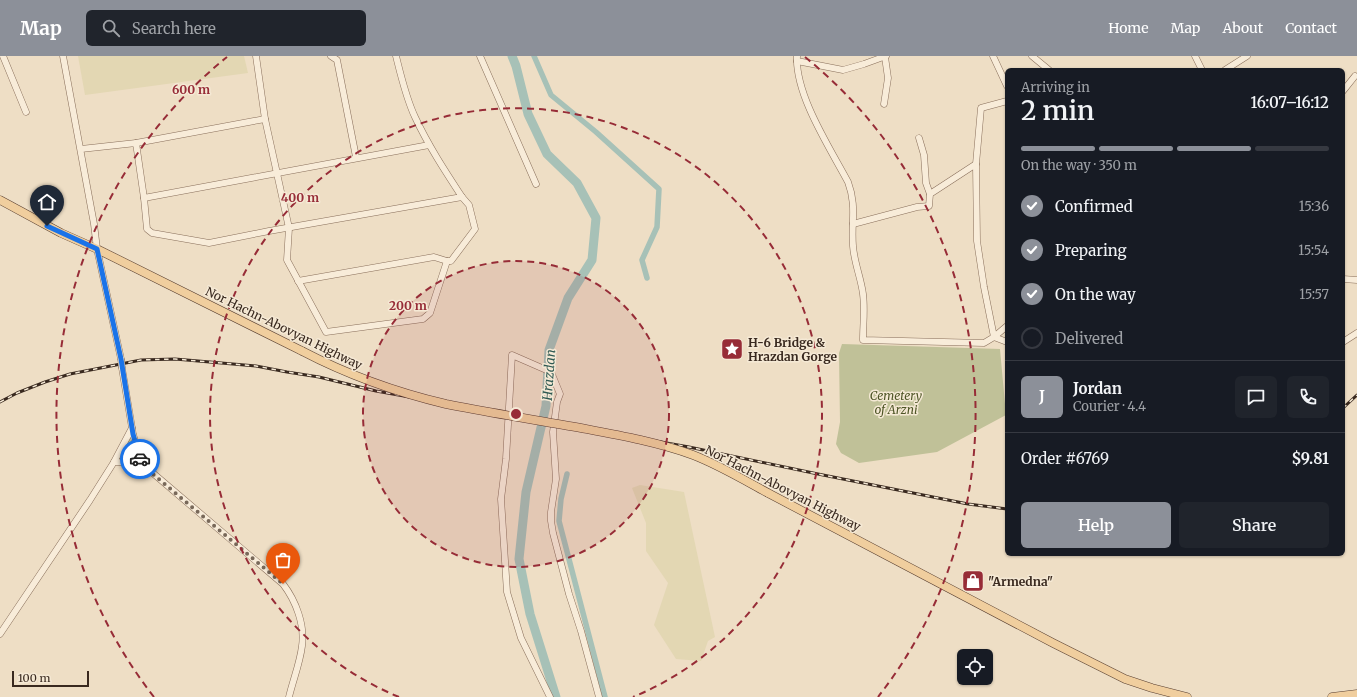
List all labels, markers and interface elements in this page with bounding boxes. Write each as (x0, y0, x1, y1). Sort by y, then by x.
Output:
search box (86, 10, 366, 46)
text: Map (20, 16, 62, 40)
icon: search (100, 17, 122, 39)
text: Search here (132, 19, 216, 38)
text: Home (1108, 19, 1149, 37)
text: Map (1171, 19, 1200, 37)
text: About (1222, 19, 1263, 37)
text: Contact (1285, 19, 1337, 37)
text: Arriving in (1021, 79, 1090, 96)
text: 600 m (172, 82, 210, 97)
text: 16:07–16:12 (1250, 93, 1329, 112)
text: 2 min (1021, 94, 1094, 127)
text: On the way · 350 m (1021, 157, 1137, 174)
pin (30, 185, 64, 226)
text: 400 m (281, 190, 319, 205)
icon: home (36, 191, 58, 213)
icon: check (1021, 195, 1043, 217)
text: Confirmed (1055, 197, 1133, 216)
text: 15:36 (1299, 198, 1329, 215)
icon: check (1021, 239, 1043, 261)
text: Preparing (1055, 241, 1127, 260)
text: 15:54 (1298, 242, 1329, 259)
street label: Nor Hachn-Abovyan Highway (203, 283, 365, 373)
icon: check (1021, 283, 1043, 305)
text: On the way (1055, 285, 1136, 304)
text: 15:57 (1299, 286, 1329, 303)
text: 200 m (389, 298, 427, 313)
text: Delivered (1055, 329, 1123, 348)
place label: H-6 Bridge & Hrazdan Gorge (748, 335, 838, 364)
place icon: H-6 Bridge & Hrazdan Gorge (719, 336, 745, 362)
water label: Hrazdan (539, 349, 559, 402)
button: chat (1235, 376, 1277, 418)
button: phone (1287, 376, 1329, 418)
text: Jordan (1073, 379, 1122, 398)
text: J (1039, 387, 1045, 406)
park label: Cemetery of Arzni (870, 388, 923, 417)
text: Courier · 4.4 (1073, 398, 1146, 415)
centre of rings (509, 407, 523, 421)
courier (120, 439, 160, 479)
street label: Nor Hachn-Abovyan Highway (703, 442, 863, 534)
icon: car (129, 448, 151, 470)
text: Order #6769 (1021, 449, 1109, 468)
text: $9.81 (1291, 449, 1329, 468)
button: Help (1021, 502, 1171, 548)
button: Share (1179, 502, 1329, 548)
pin (266, 543, 300, 584)
icon: bag (272, 549, 294, 571)
shop icon: "Armedna" (960, 568, 986, 594)
place label: "Armedna" (988, 574, 1053, 589)
map controls (957, 649, 993, 685)
button: locate (957, 649, 993, 685)
scale bar (12, 669, 89, 688)
text: 100 m (18, 671, 50, 685)

